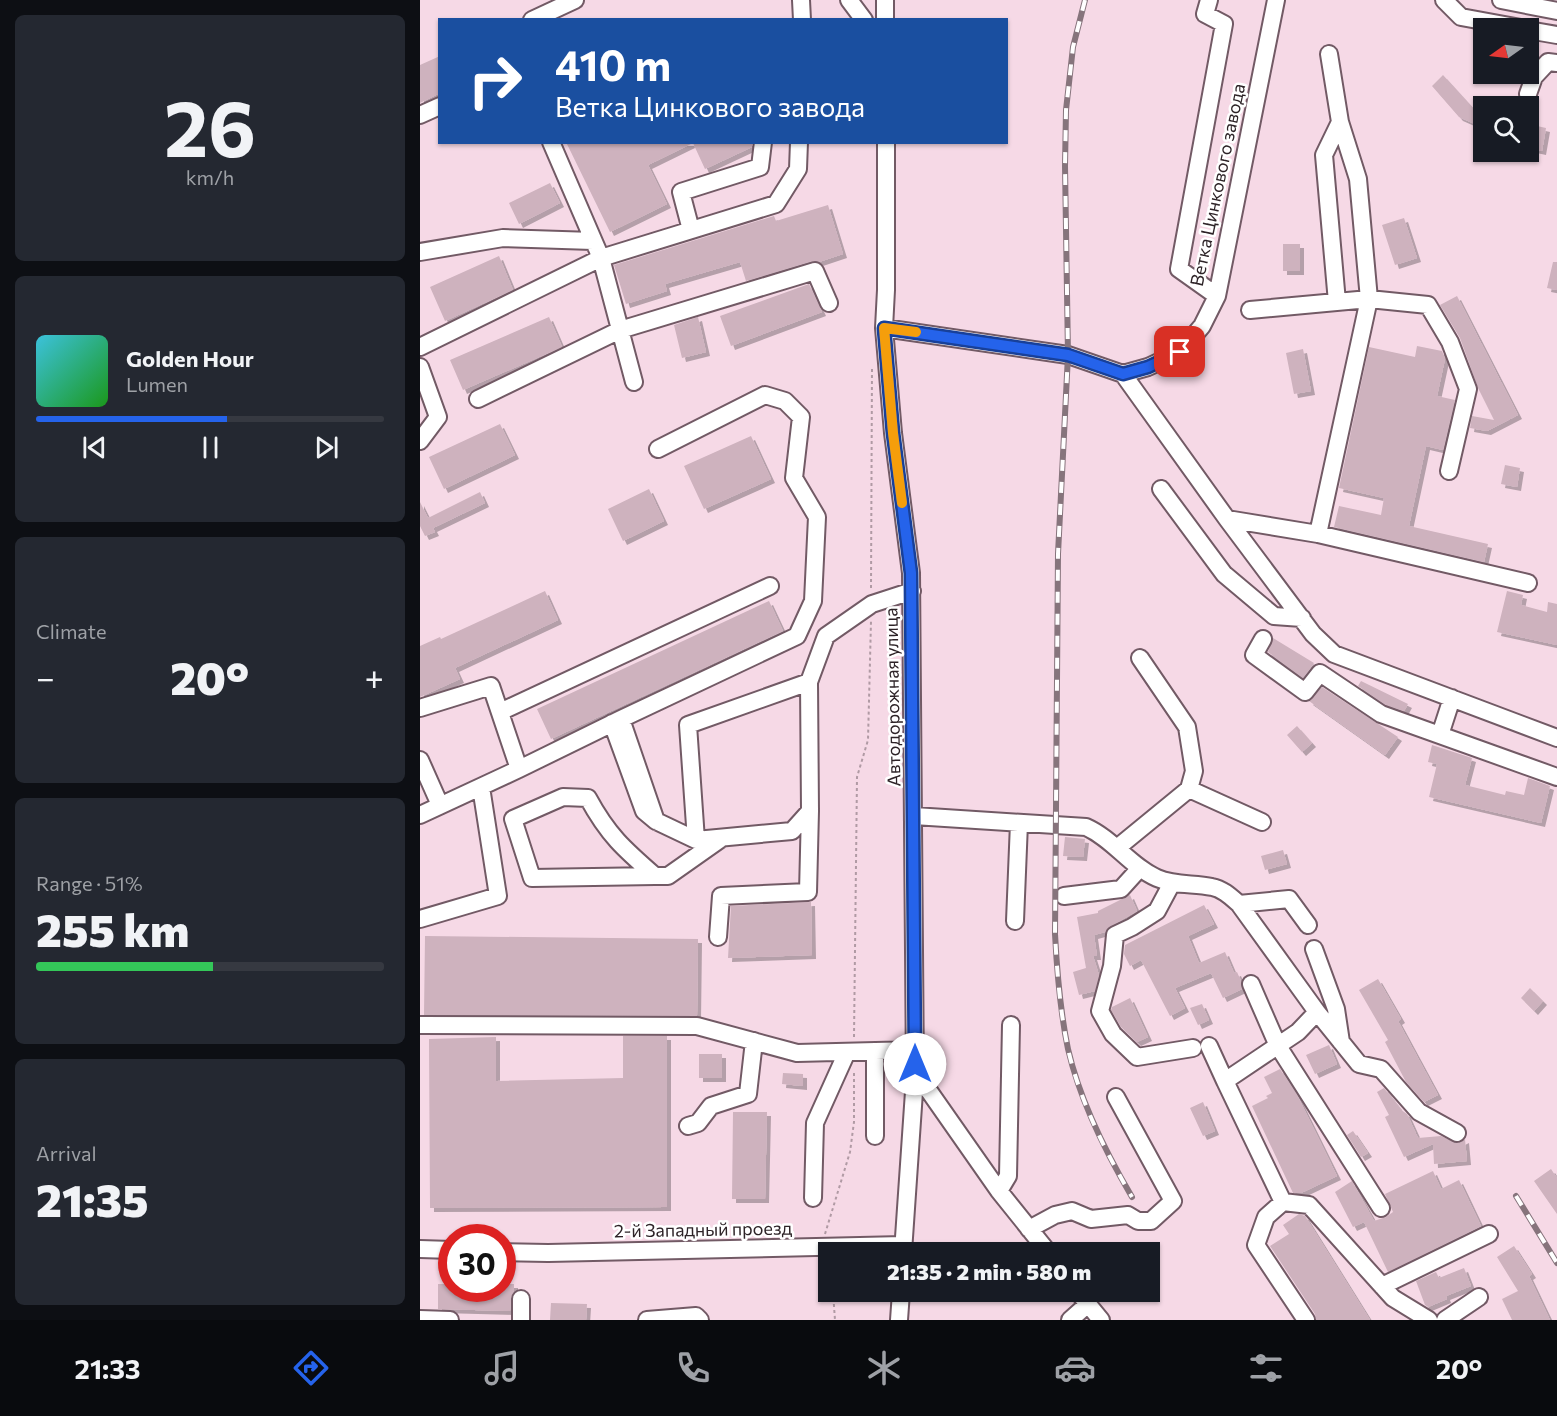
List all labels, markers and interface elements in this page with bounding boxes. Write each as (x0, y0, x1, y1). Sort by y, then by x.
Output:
north arrow (1473, 18, 1539, 84)
map controls (1473, 18, 1539, 162)
text: 410 m (555, 38, 671, 90)
icon: right (456, 42, 534, 120)
text: 26 (164, 78, 256, 173)
street label: Ветка Цинкового завода (1185, 81, 1249, 288)
text: Ветка Цинкового завода (555, 90, 865, 123)
button: search (1473, 96, 1539, 162)
text: km/h (186, 165, 234, 189)
pin (1154, 326, 1205, 377)
icon: arrive (1163, 335, 1196, 368)
text: Golden Hour (126, 345, 254, 372)
text: Lumen (126, 372, 188, 396)
icon: previous (78, 431, 111, 464)
icon: pause (194, 431, 227, 464)
icon: next (310, 431, 343, 464)
street label: Автодорожная улица (879, 607, 905, 787)
text: Climate (36, 619, 106, 643)
text: 20° (170, 649, 249, 704)
text: − (36, 656, 55, 697)
text: + (365, 656, 384, 697)
text: Range · 51% (36, 871, 143, 895)
text: 255 km (36, 901, 189, 956)
position arrow (883, 1032, 947, 1096)
text: Arrival (36, 1141, 97, 1165)
text: 21:35 (36, 1171, 149, 1226)
street label: 2-й Западный проезд (614, 1216, 793, 1242)
speed limit sign: 30 (438, 1224, 516, 1302)
text: 21:35 · 2 min · 580 m (887, 1258, 1091, 1285)
icon: directions (290, 1347, 332, 1389)
icon: music (481, 1347, 523, 1389)
icon: phone (672, 1347, 714, 1389)
icon: climate (863, 1347, 905, 1389)
icon: car (1054, 1347, 1096, 1389)
icon: filters (1245, 1347, 1287, 1389)
text: 21:33 (75, 1352, 141, 1385)
text: 20° (1436, 1352, 1482, 1385)

